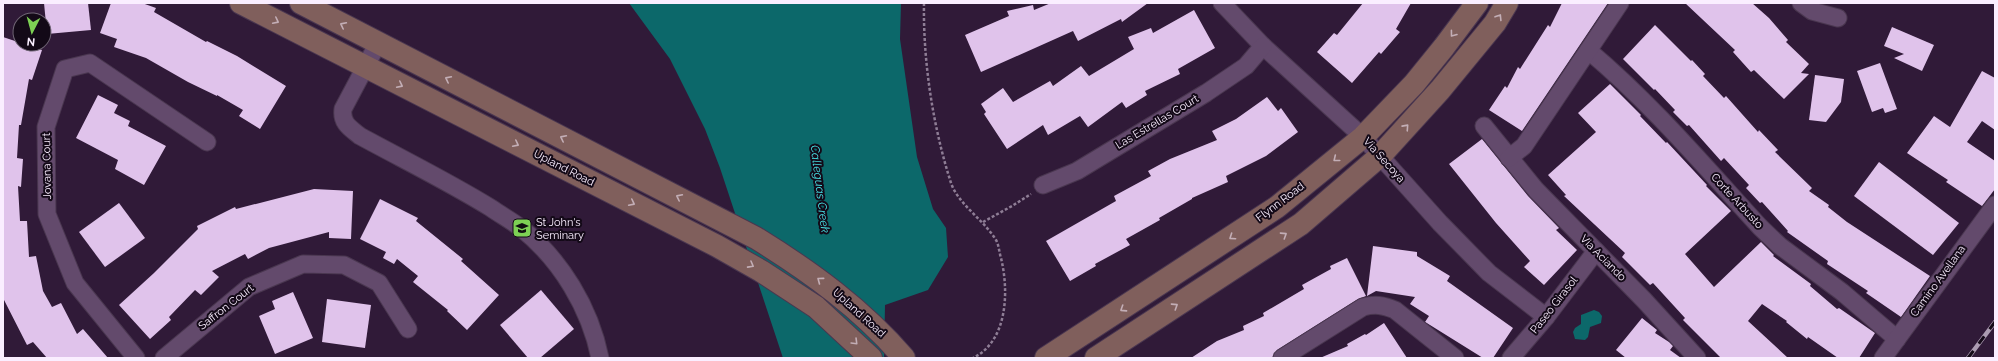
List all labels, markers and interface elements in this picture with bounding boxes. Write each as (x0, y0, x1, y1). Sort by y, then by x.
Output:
north arrow (12, 12, 52, 52)
one-way arrow (1494, 14, 1501, 21)
one-way arrow (271, 16, 279, 24)
one-way arrow (340, 22, 348, 30)
one-way arrow (1451, 30, 1458, 37)
text: N (26, 35, 36, 48)
one-way arrow (445, 76, 452, 84)
one-way arrow (396, 80, 403, 87)
street label: Las Estrellas Court (1113, 92, 1201, 152)
one-way arrow (1402, 124, 1409, 132)
street label: Jovana Court (40, 132, 54, 199)
one-way arrow (560, 135, 568, 143)
street label: Via Secoya (1360, 135, 1408, 185)
one-way arrow (512, 139, 519, 146)
water label: Calleguas Creek (808, 144, 832, 234)
street label: Upland Road (531, 147, 597, 189)
one-way arrow (1333, 155, 1340, 162)
street label: Corte Arbusto (1708, 171, 1766, 232)
street label: Flynn Road (1253, 179, 1307, 224)
one-way arrow (676, 195, 683, 202)
one-way arrow (628, 198, 635, 205)
place label: St John's Seminary (536, 216, 584, 242)
school or university icon: St John's Seminary (511, 217, 533, 239)
one-way arrow (1229, 232, 1236, 240)
one-way arrow (1280, 232, 1287, 239)
street label: Via Aciando (1577, 232, 1629, 284)
street label: Camino Avellana (1908, 243, 1968, 319)
one-way arrow (747, 260, 754, 268)
street label: Paseo Girasol (1528, 274, 1580, 336)
one-way arrow (818, 278, 825, 285)
street label: Saffron Court (196, 281, 257, 333)
street label: Upland Road (830, 286, 888, 340)
one-way arrow (1171, 303, 1178, 311)
one-way arrow (1120, 304, 1127, 311)
one-way arrow (850, 337, 858, 345)

